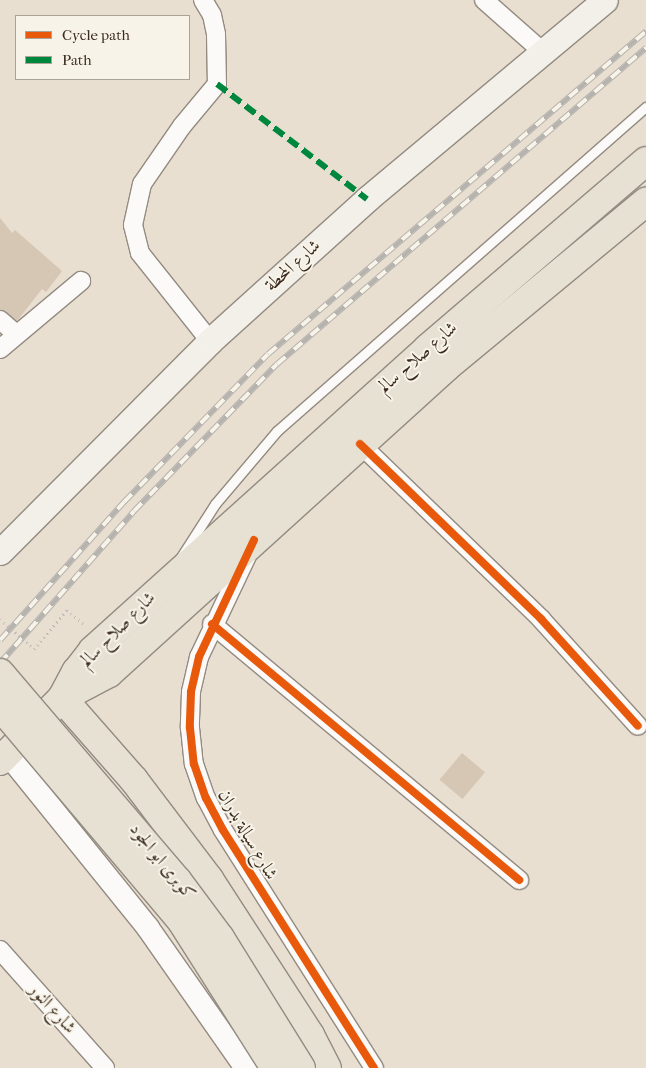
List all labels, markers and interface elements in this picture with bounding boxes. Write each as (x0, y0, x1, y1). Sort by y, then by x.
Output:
legend (15, 15, 190, 80)
text: Cycle path (62, 26, 130, 44)
text: Path (62, 51, 92, 69)
street label: شارع المحطة (261, 236, 325, 296)
street label: شارع صلاح سالم (374, 318, 462, 398)
street label: شارع صلاح سالم (76, 588, 160, 672)
street label: شارع سيالة بدران (212, 786, 282, 884)
street label: كوبرى ابو الجود (124, 819, 200, 905)
street label: شارع النور (24, 979, 80, 1039)

